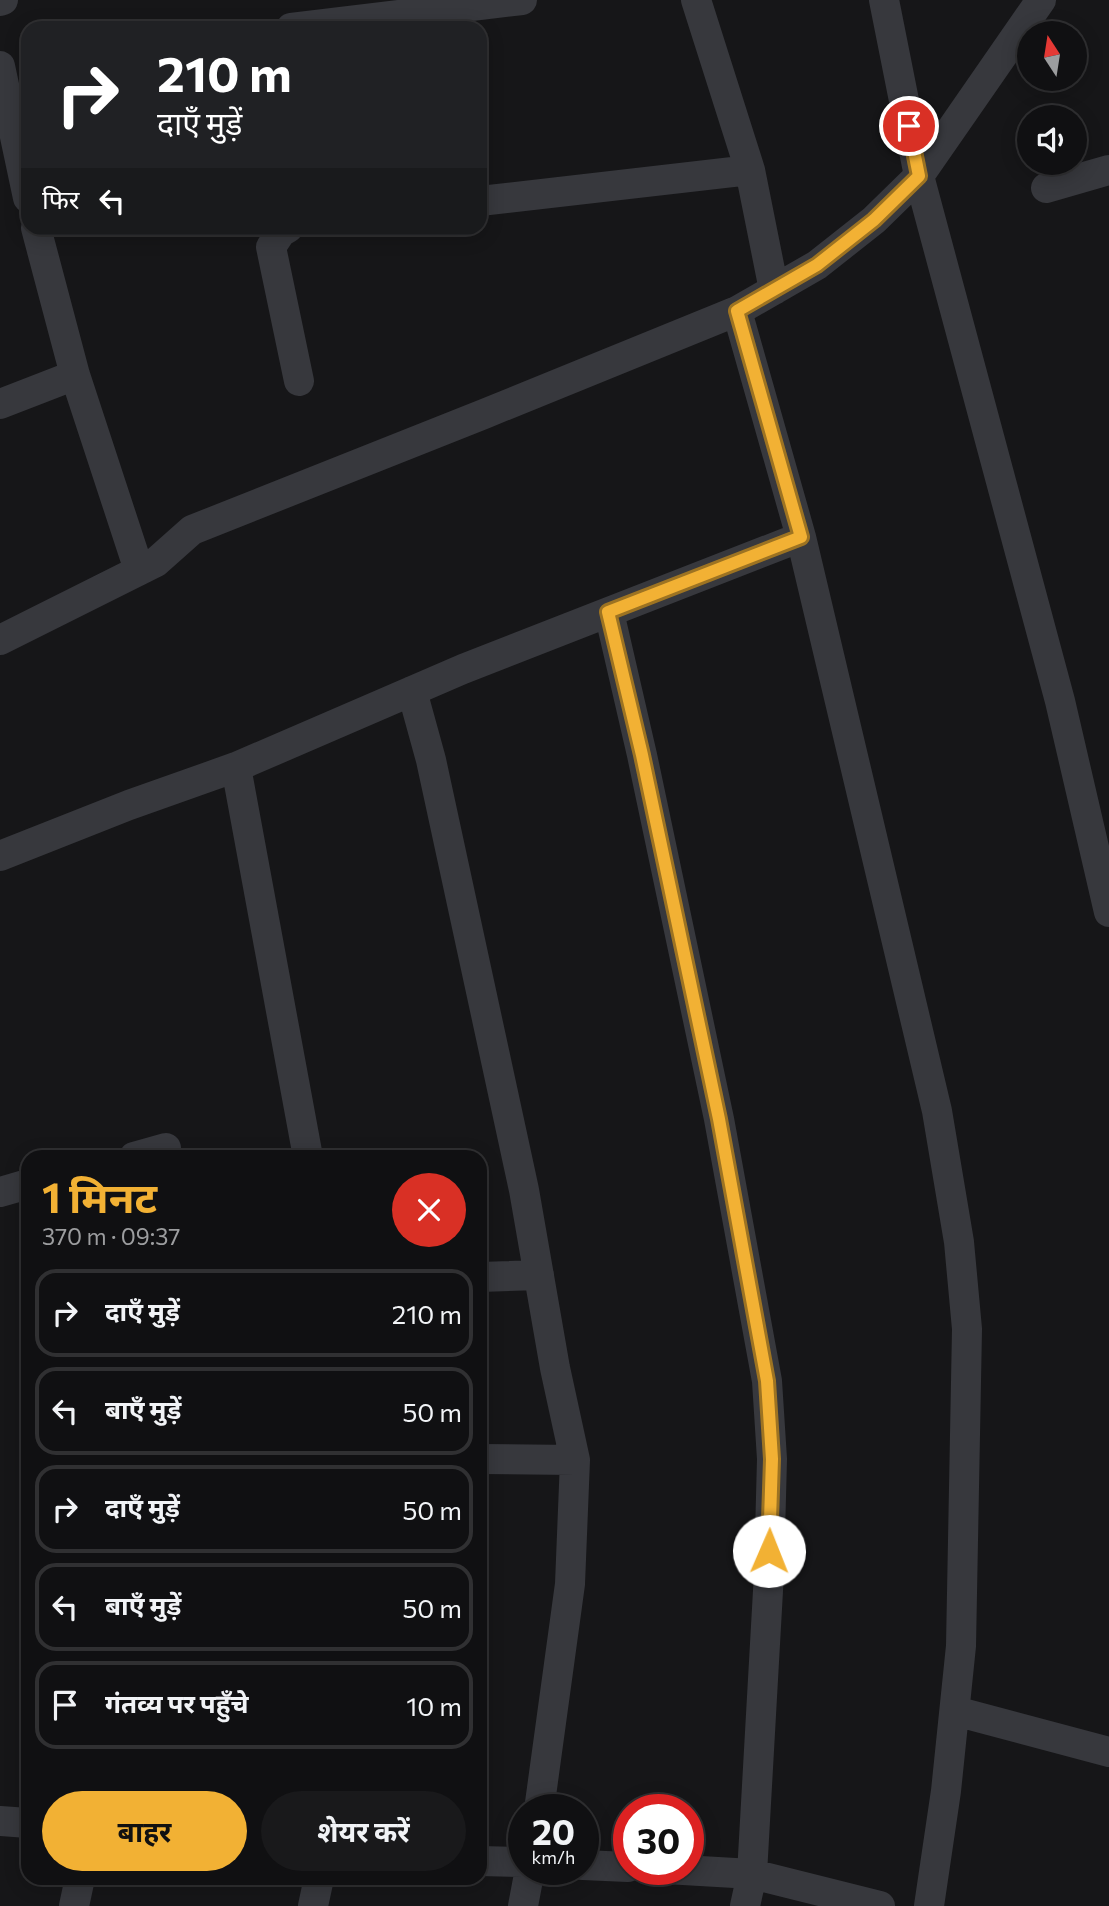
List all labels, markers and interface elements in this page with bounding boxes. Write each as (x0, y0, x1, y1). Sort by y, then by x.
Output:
north arrow (1017, 21, 1087, 91)
map controls (1017, 21, 1087, 175)
text: 210 m (157, 42, 292, 102)
icon: right (42, 49, 133, 140)
pin (879, 96, 939, 156)
text: दाएँ मुड़ें (157, 102, 242, 142)
button: sound (1017, 105, 1087, 175)
icon: arrive (890, 107, 928, 145)
icon: left (93, 182, 131, 220)
text: फिर (42, 183, 79, 214)
text: 1 मिनट (42, 1170, 157, 1222)
button: close (392, 1173, 466, 1247)
text: 370 m · 09:37 (42, 1222, 180, 1250)
icon: right (46, 1294, 84, 1332)
text: दाएँ मुड़ें (105, 1295, 180, 1326)
text: 210 m (392, 1298, 462, 1329)
icon: left (46, 1392, 84, 1430)
text: बाएँ मुड़ें (105, 1393, 181, 1424)
text: 50 m (402, 1396, 462, 1427)
icon: right (46, 1490, 84, 1528)
text: दाएँ मुड़ें (105, 1491, 180, 1522)
text: 50 m (402, 1494, 462, 1525)
position arrow (732, 1514, 806, 1588)
icon: left (46, 1588, 84, 1626)
text: बाएँ मुड़ें (105, 1589, 181, 1620)
text: 50 m (402, 1592, 462, 1623)
icon: arrive (46, 1686, 84, 1724)
text: गंतव्य पर पहुँचे (105, 1687, 249, 1718)
text: 10 m (406, 1690, 462, 1721)
button: बाहर (42, 1791, 247, 1871)
button: शेयर करें (261, 1791, 466, 1871)
speed limit sign: 30 (613, 1794, 704, 1885)
text: 20 (532, 1809, 575, 1852)
text: km/h (532, 1846, 575, 1868)

